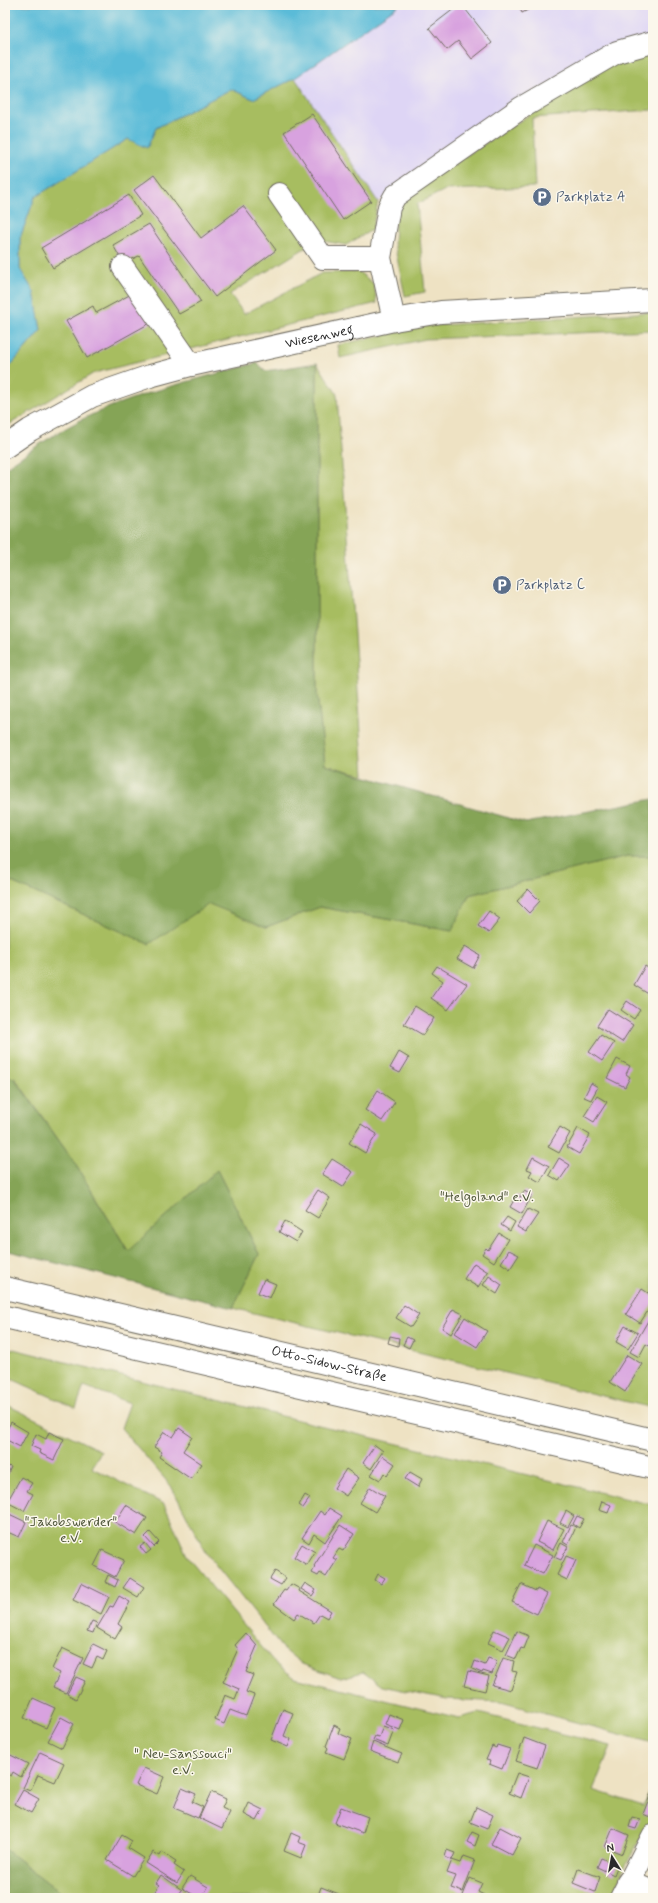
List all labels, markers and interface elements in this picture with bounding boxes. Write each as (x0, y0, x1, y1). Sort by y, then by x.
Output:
parking icon: Parkplatz A (531, 186, 553, 208)
place label: Parkplatz A (556, 188, 626, 206)
street label: Wiesenweg (283, 320, 355, 353)
parking icon: Parkplatz C (491, 574, 513, 596)
place label: Parkplatz C (516, 576, 585, 594)
park label: "Helgoland" e.V. (440, 1188, 534, 1207)
street label: Otto-Sidow-Straße (270, 1342, 389, 1386)
park label: "Jakobswerder" e.V. (25, 1513, 117, 1547)
park label: " Neu-Sanssouci" e.V. (134, 1745, 232, 1779)
north arrow (592, 1837, 632, 1877)
text: N (605, 1841, 615, 1856)

